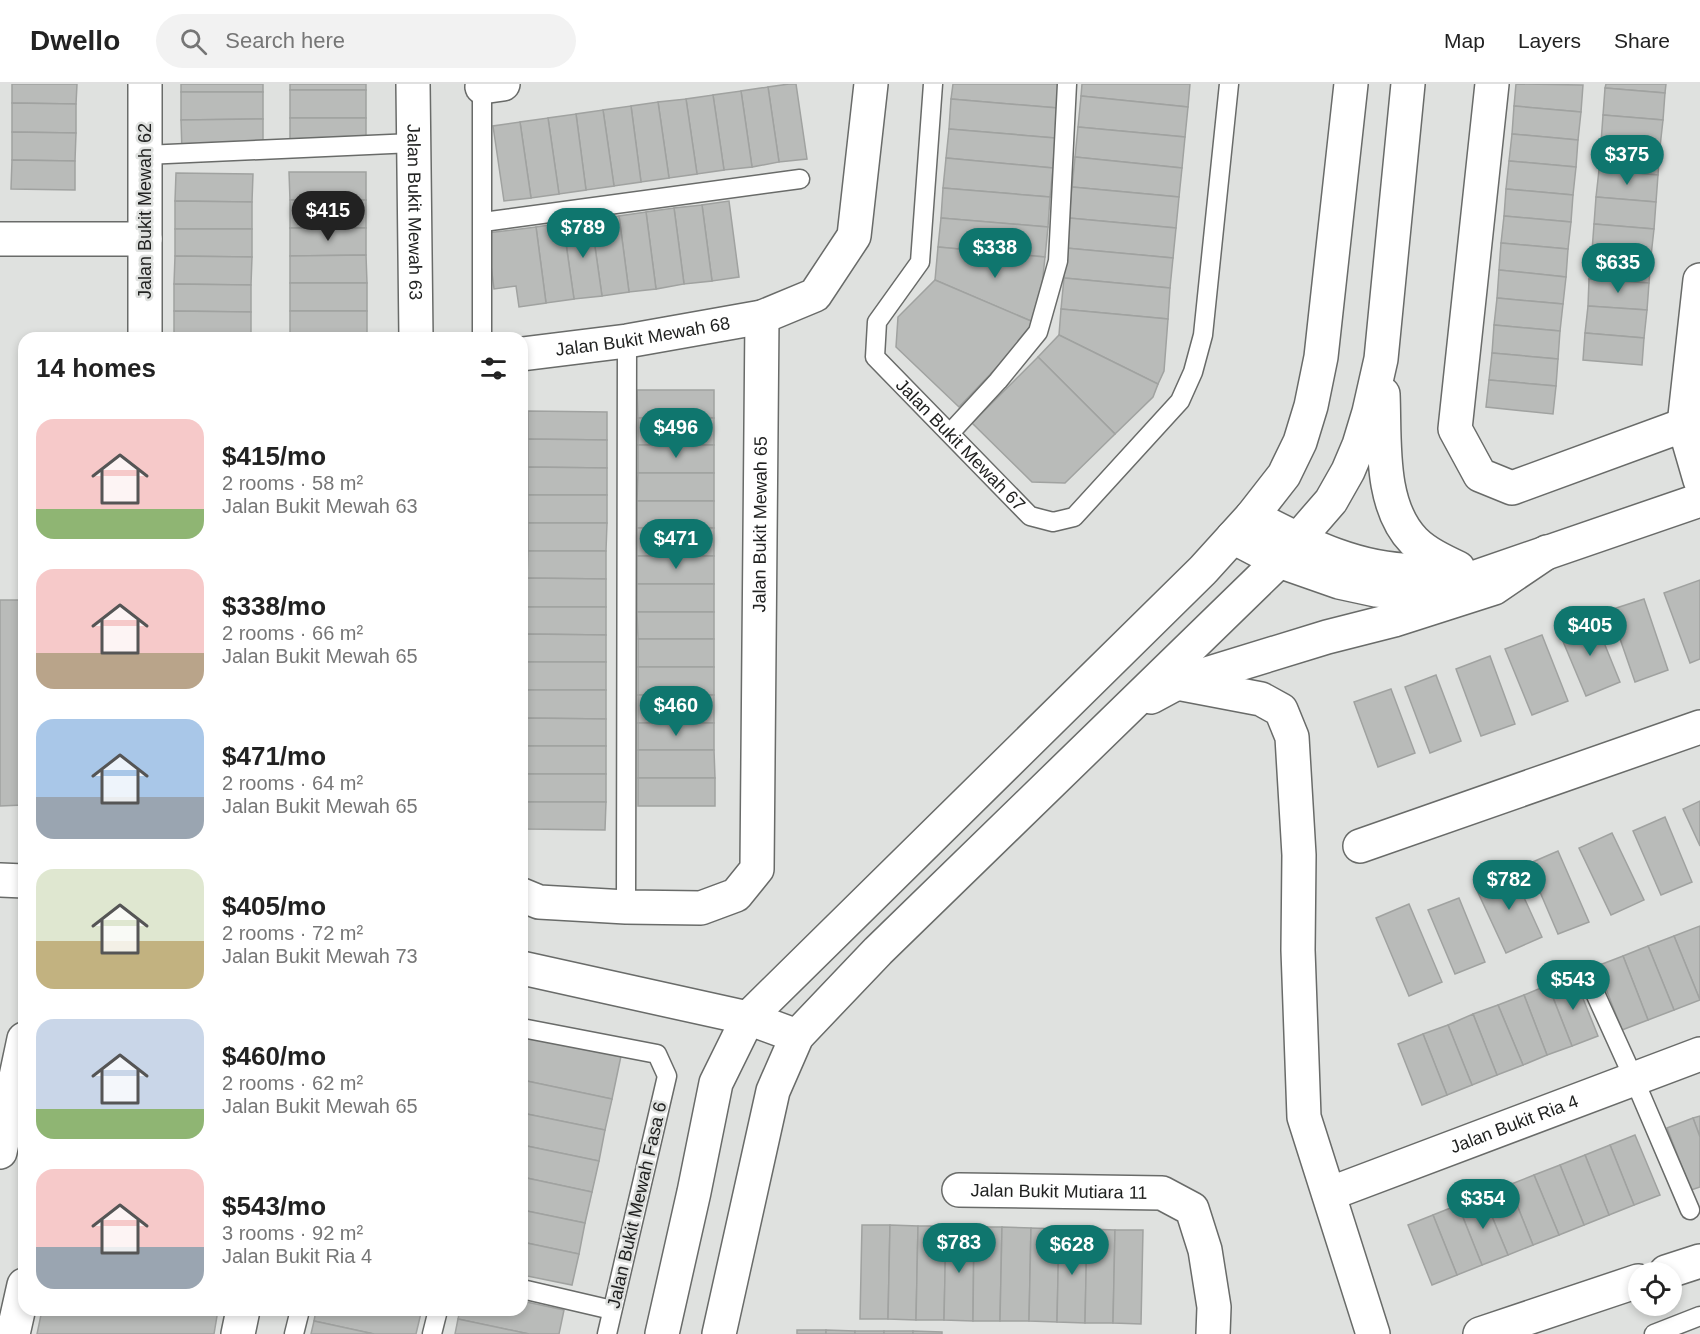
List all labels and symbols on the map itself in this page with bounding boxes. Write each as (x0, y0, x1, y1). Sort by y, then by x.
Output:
street label: Jalan Bukit Mewah 62 (135, 123, 155, 299)
street label: Jalan Bukit Mewah 63 (403, 124, 426, 300)
pin: $375 (1591, 135, 1663, 186)
pin: $415 (292, 191, 364, 242)
pin: $789 (547, 208, 619, 259)
pin: $338 (959, 228, 1031, 279)
pin: $635 (1582, 243, 1654, 294)
street label: Jalan Bukit Mewah 68 (554, 313, 731, 360)
street label: Jalan Bukit Mewah 67 (892, 375, 1029, 515)
pin: $496 (640, 408, 712, 459)
street label: Jalan Bukit Mewah 65 (749, 436, 771, 613)
pin: $471 (640, 519, 712, 570)
pin: $405 (1554, 606, 1626, 657)
pin: $460 (640, 686, 712, 737)
pin: $782 (1473, 860, 1545, 911)
pin: $543 (1537, 960, 1609, 1011)
street label: Jalan Bukit Ria 4 (1447, 1091, 1581, 1157)
street label: Jalan Bukit Mewah Fasa 6 (604, 1100, 670, 1310)
pin: $354 (1447, 1179, 1519, 1230)
street label: Jalan Bukit Mutiara 11 (970, 1180, 1148, 1203)
pin: $783 (923, 1223, 995, 1274)
pin: $628 (1036, 1225, 1108, 1276)

